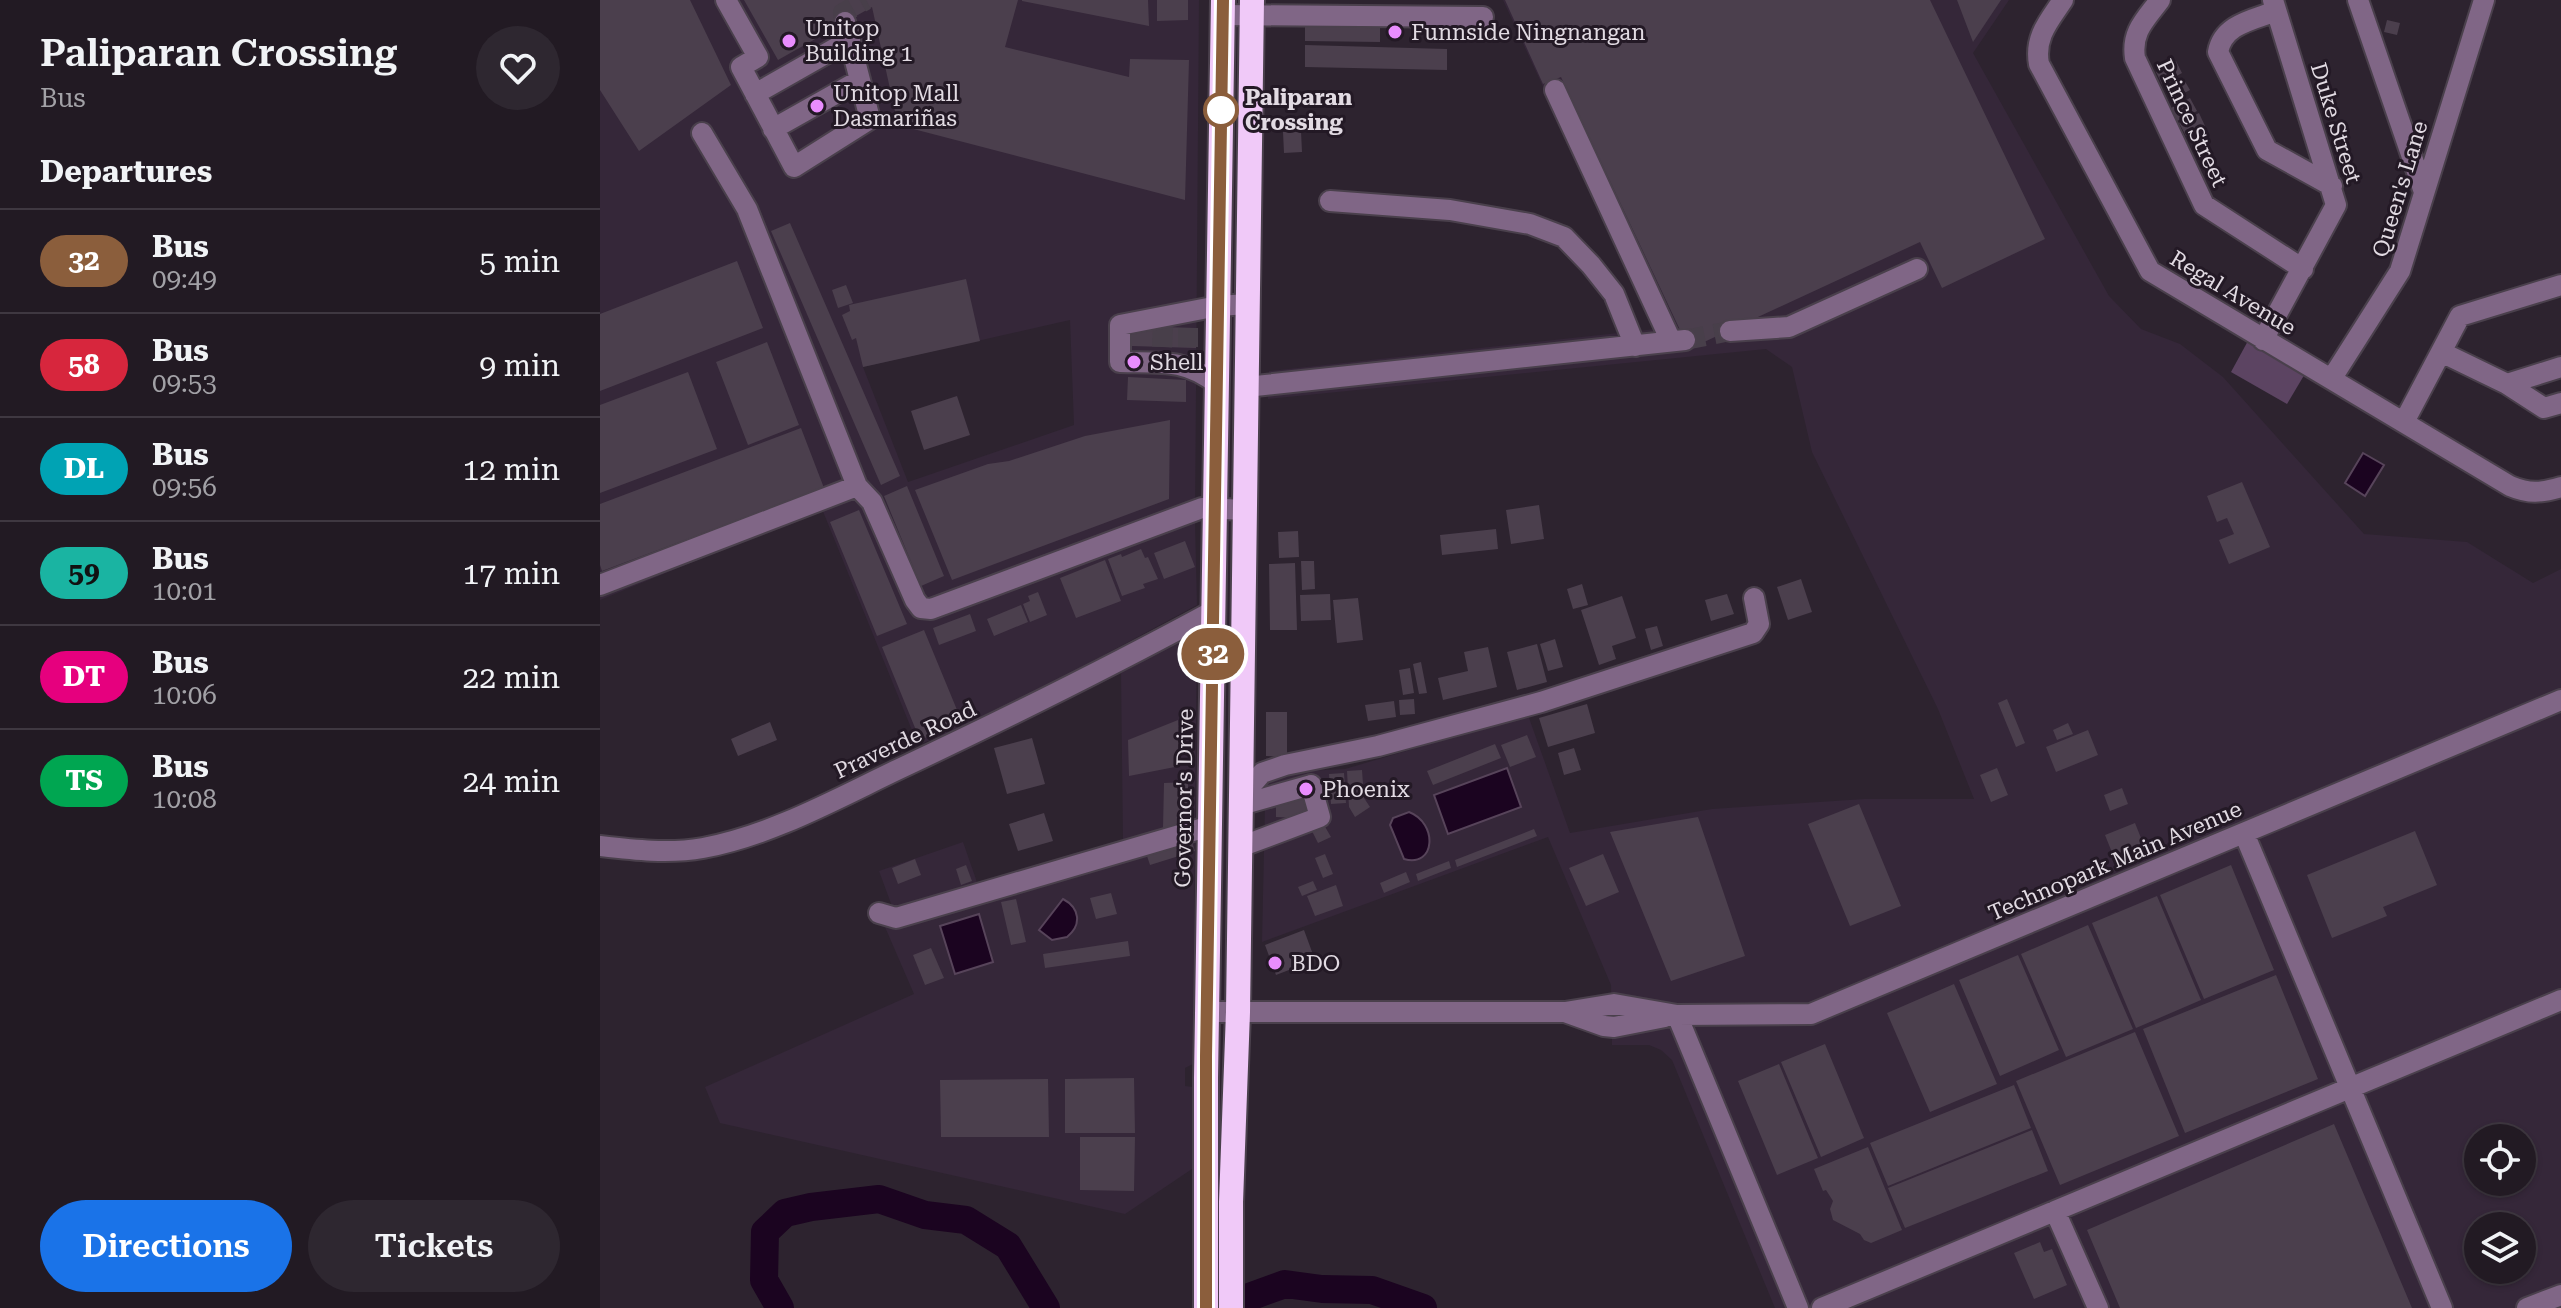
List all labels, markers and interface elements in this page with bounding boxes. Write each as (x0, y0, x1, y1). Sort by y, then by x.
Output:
place label: Unitop Building 1 (805, 16, 913, 66)
place label: Funnside Ningnangan (1411, 20, 1645, 45)
marker: Funnside Ningnangan (1386, 23, 1404, 41)
button: heart (476, 26, 560, 110)
text: Paliparan Crossing (40, 31, 397, 75)
marker: Unitop Building 1 (780, 32, 798, 50)
street label: Prince Street (2152, 55, 2232, 191)
street label: Duke Street (2306, 60, 2366, 186)
place label: Unitop Mall Dasmariñas (833, 81, 959, 131)
text: Bus (40, 83, 86, 113)
place label: Paliparan Crossing (1245, 85, 1352, 135)
marker: Paliparan Crossing (1204, 93, 1238, 127)
marker: Unitop Mall Dasmariñas (808, 97, 826, 115)
street label: Queen's Lane (2367, 118, 2433, 260)
text: Departures (40, 154, 212, 189)
text: Bus (152, 229, 209, 264)
text: 32 (68, 244, 100, 277)
text: 5 min (479, 244, 560, 279)
street label: Regal Avenue (2166, 246, 2300, 340)
text: 09:49 (152, 264, 217, 294)
text: Bus (152, 333, 209, 368)
text: 58 (68, 348, 100, 381)
text: 9 min (479, 348, 560, 383)
place label: Shell (1150, 350, 1204, 375)
marker: Shell (1125, 353, 1143, 371)
text: 09:53 (152, 368, 217, 398)
text: Bus (152, 437, 209, 472)
text: DL (64, 452, 104, 485)
text: 12 min (463, 452, 560, 487)
text: 09:56 (152, 472, 217, 502)
text: Bus (152, 541, 209, 576)
text: 59 (68, 556, 100, 589)
text: 17 min (463, 556, 560, 591)
text: 10:01 (152, 576, 217, 606)
line badge: 32 (1177, 628, 1249, 680)
text: 32 (1197, 637, 1229, 670)
text: Bus (152, 645, 209, 680)
text: DT (63, 660, 105, 693)
text: 22 min (463, 660, 560, 695)
text: 10:06 (152, 680, 217, 710)
street label: Praverde Road (830, 696, 980, 784)
street label: Governor's Drive (1170, 708, 1198, 888)
text: Bus (152, 749, 209, 784)
text: TS (65, 764, 103, 797)
text: 24 min (463, 764, 560, 799)
place label: Phoenix (1322, 777, 1410, 802)
marker: Phoenix (1297, 780, 1315, 798)
text: 10:08 (152, 784, 217, 814)
street label: Technopark Main Avenue (1985, 796, 2245, 926)
place label: BDO (1291, 951, 1340, 976)
marker: BDO (1266, 954, 1284, 972)
map controls (2464, 1124, 2536, 1284)
button: locate (2464, 1124, 2536, 1196)
button: Directions (40, 1200, 292, 1292)
button: Tickets (308, 1200, 560, 1292)
button: layers (2464, 1212, 2536, 1284)

